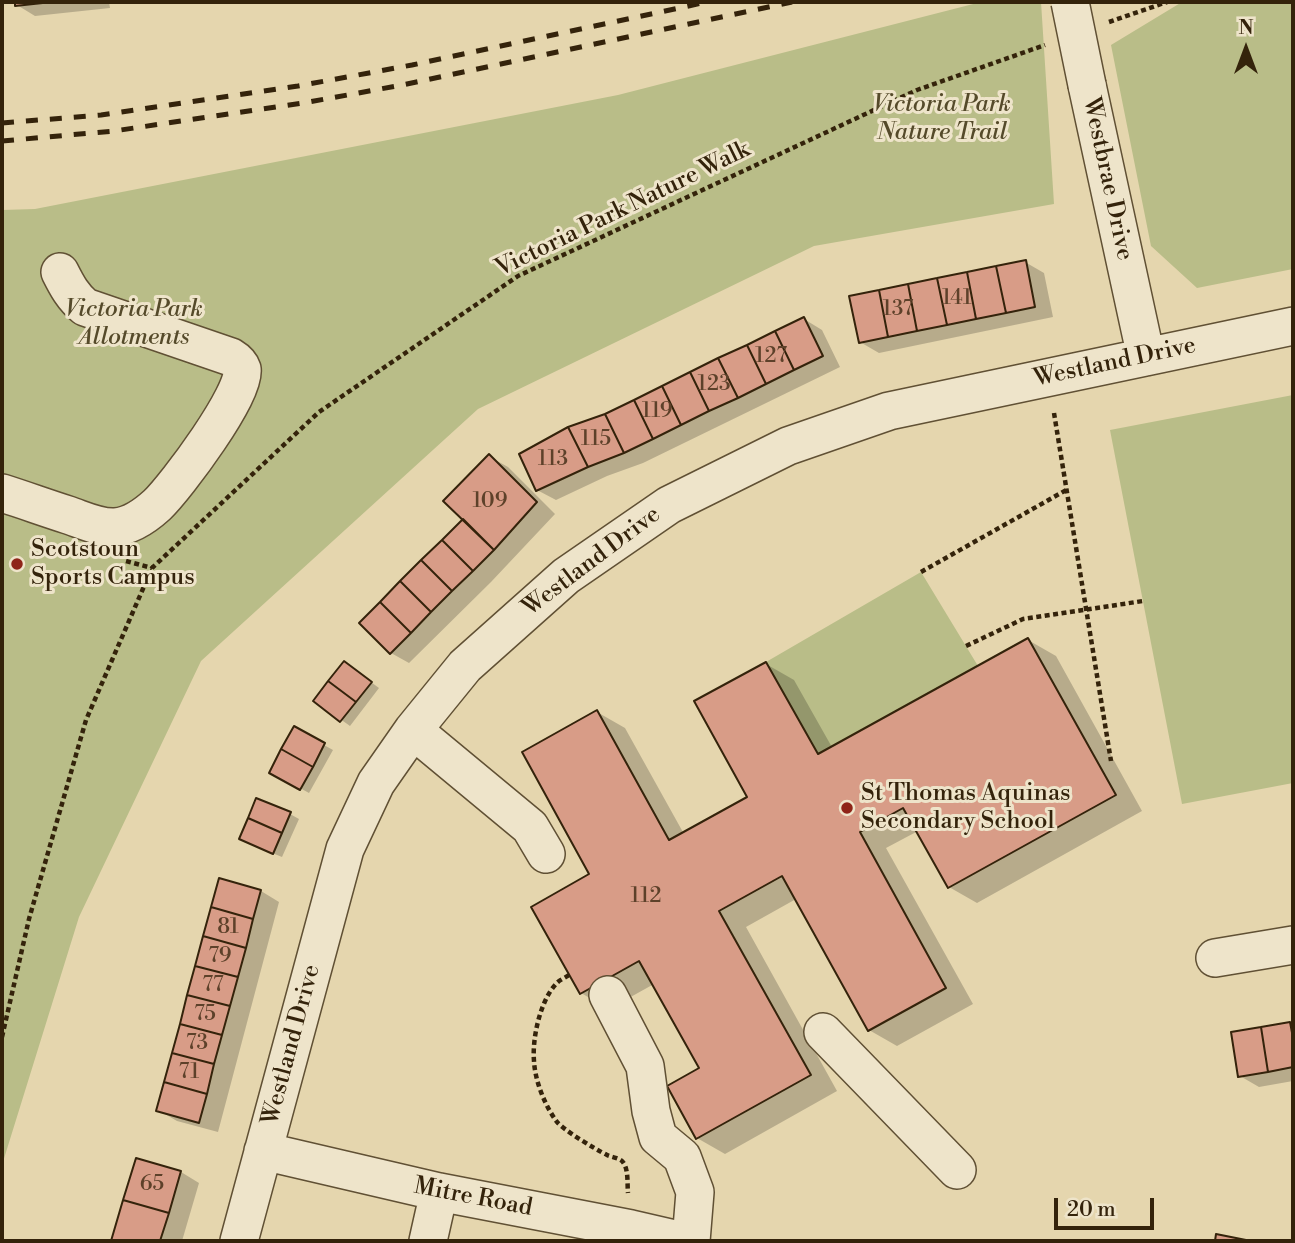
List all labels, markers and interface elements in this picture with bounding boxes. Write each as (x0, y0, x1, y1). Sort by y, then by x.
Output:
north arrow (1211, 14, 1281, 84)
text: N (1238, 16, 1254, 40)
park label: Victoria Park Nature Trail (873, 91, 1011, 147)
street label: Westbrae Drive (1076, 95, 1138, 263)
street label: Victoria Park Nature Walk (491, 136, 755, 284)
house number: 141 (942, 286, 972, 312)
park label: Victoria Park Allotments (65, 296, 203, 352)
house number: 137 (883, 297, 913, 323)
street label: Westland Drive (1031, 332, 1199, 394)
house number: 127 (755, 344, 787, 370)
house number: 123 (697, 372, 731, 398)
house number: 119 (642, 399, 672, 425)
house number: 115 (581, 427, 611, 453)
house number: 113 (538, 447, 568, 473)
house number: 109 (472, 489, 508, 515)
street label: Westland Drive (517, 501, 667, 623)
place label: Scotstoun Sports Campus (31, 536, 195, 592)
marker: Scotstoun Sports Campus (9, 556, 25, 572)
place label: St Thomas Aquinas Secondary School (861, 780, 1071, 836)
marker: St Thomas Aquinas Secondary School (839, 800, 855, 816)
house number: 112 (630, 884, 662, 910)
house number: 81 (217, 915, 239, 941)
house number: 79 (209, 944, 231, 970)
street label: Westland Drive (257, 962, 327, 1128)
house number: 77 (202, 973, 224, 999)
house number: 75 (194, 1002, 216, 1028)
house number: 73 (186, 1031, 208, 1057)
house number: 71 (179, 1060, 199, 1086)
house number: 65 (140, 1172, 164, 1198)
street label: Mitre Road (411, 1172, 535, 1224)
scale bar (1057, 1184, 1157, 1228)
text: 20 m (1067, 1197, 1116, 1223)

